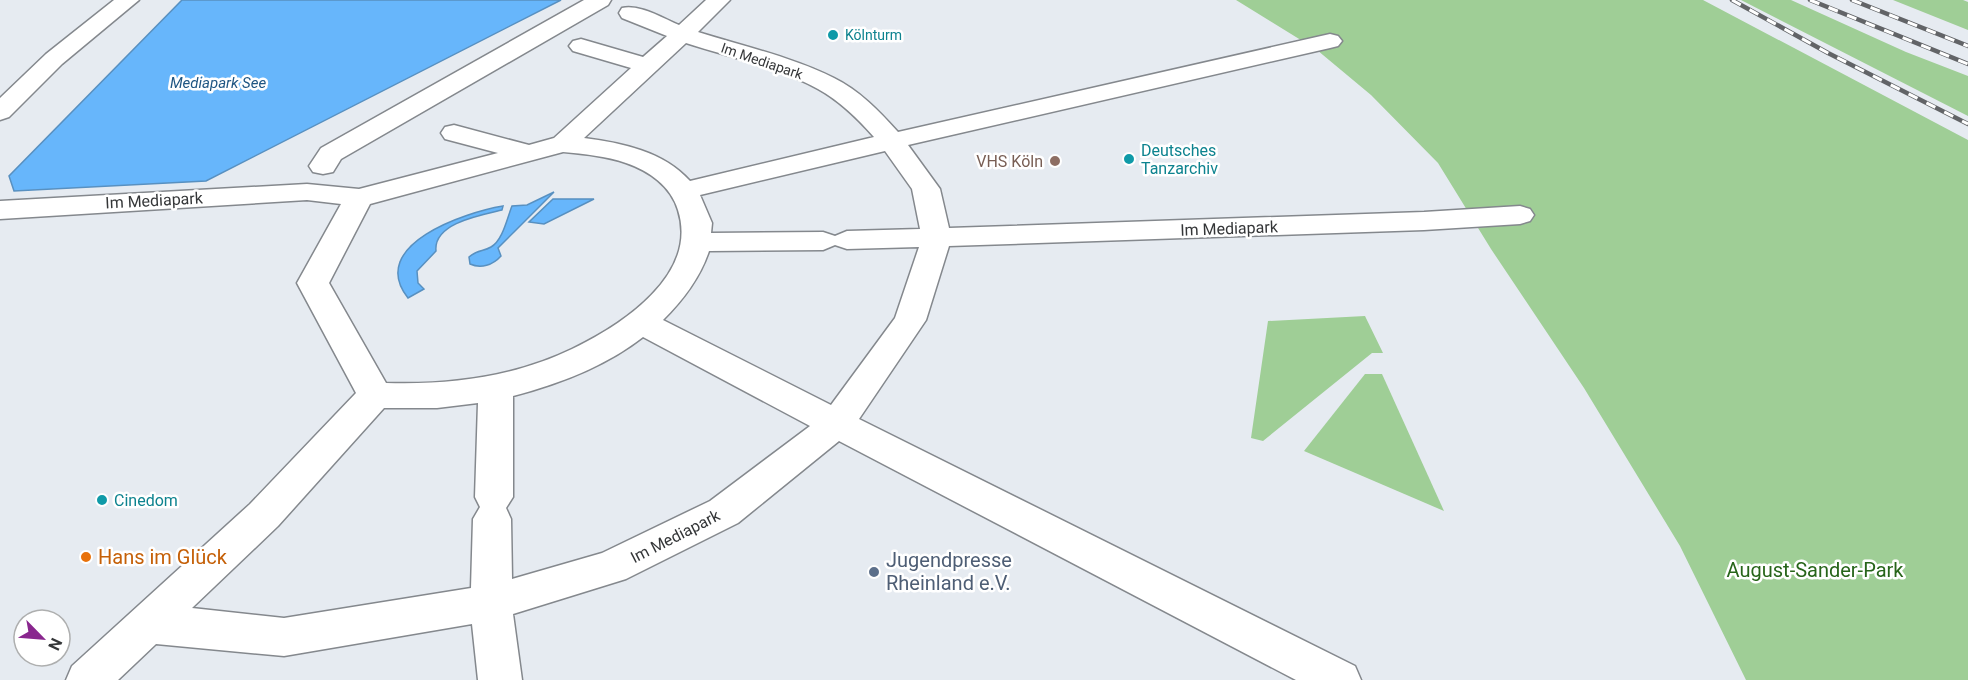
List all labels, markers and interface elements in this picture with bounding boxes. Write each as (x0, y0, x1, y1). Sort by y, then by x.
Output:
place label: Kölnturm (845, 27, 902, 43)
marker: Kölnturm (826, 28, 840, 42)
street label: Im Mediapark (719, 40, 806, 83)
water label: Mediapark See (170, 74, 266, 92)
place label: Deutsches Tanzarchiv (1141, 141, 1218, 178)
place label: VHS Köln (976, 152, 1043, 171)
marker: Deutsches Tanzarchiv (1122, 152, 1136, 166)
marker: VHS Köln (1048, 154, 1062, 168)
street label: Im Mediapark (105, 188, 204, 213)
street label: Im Mediapark (1180, 217, 1279, 240)
place label: Cinedom (114, 491, 178, 510)
marker: Cinedom (95, 493, 109, 507)
street label: Im Mediapark (627, 505, 724, 567)
place label: Hans im Glück (98, 545, 228, 569)
place label: Jugendpresse Rheinland e.V. (886, 548, 1012, 595)
marker: Hans im Glück (79, 550, 93, 564)
park label: August-Sander-Park (1727, 558, 1904, 582)
marker: Jugendpresse Rheinland e.V. (867, 565, 881, 579)
north arrow (12, 608, 72, 668)
text: N (44, 635, 66, 653)

